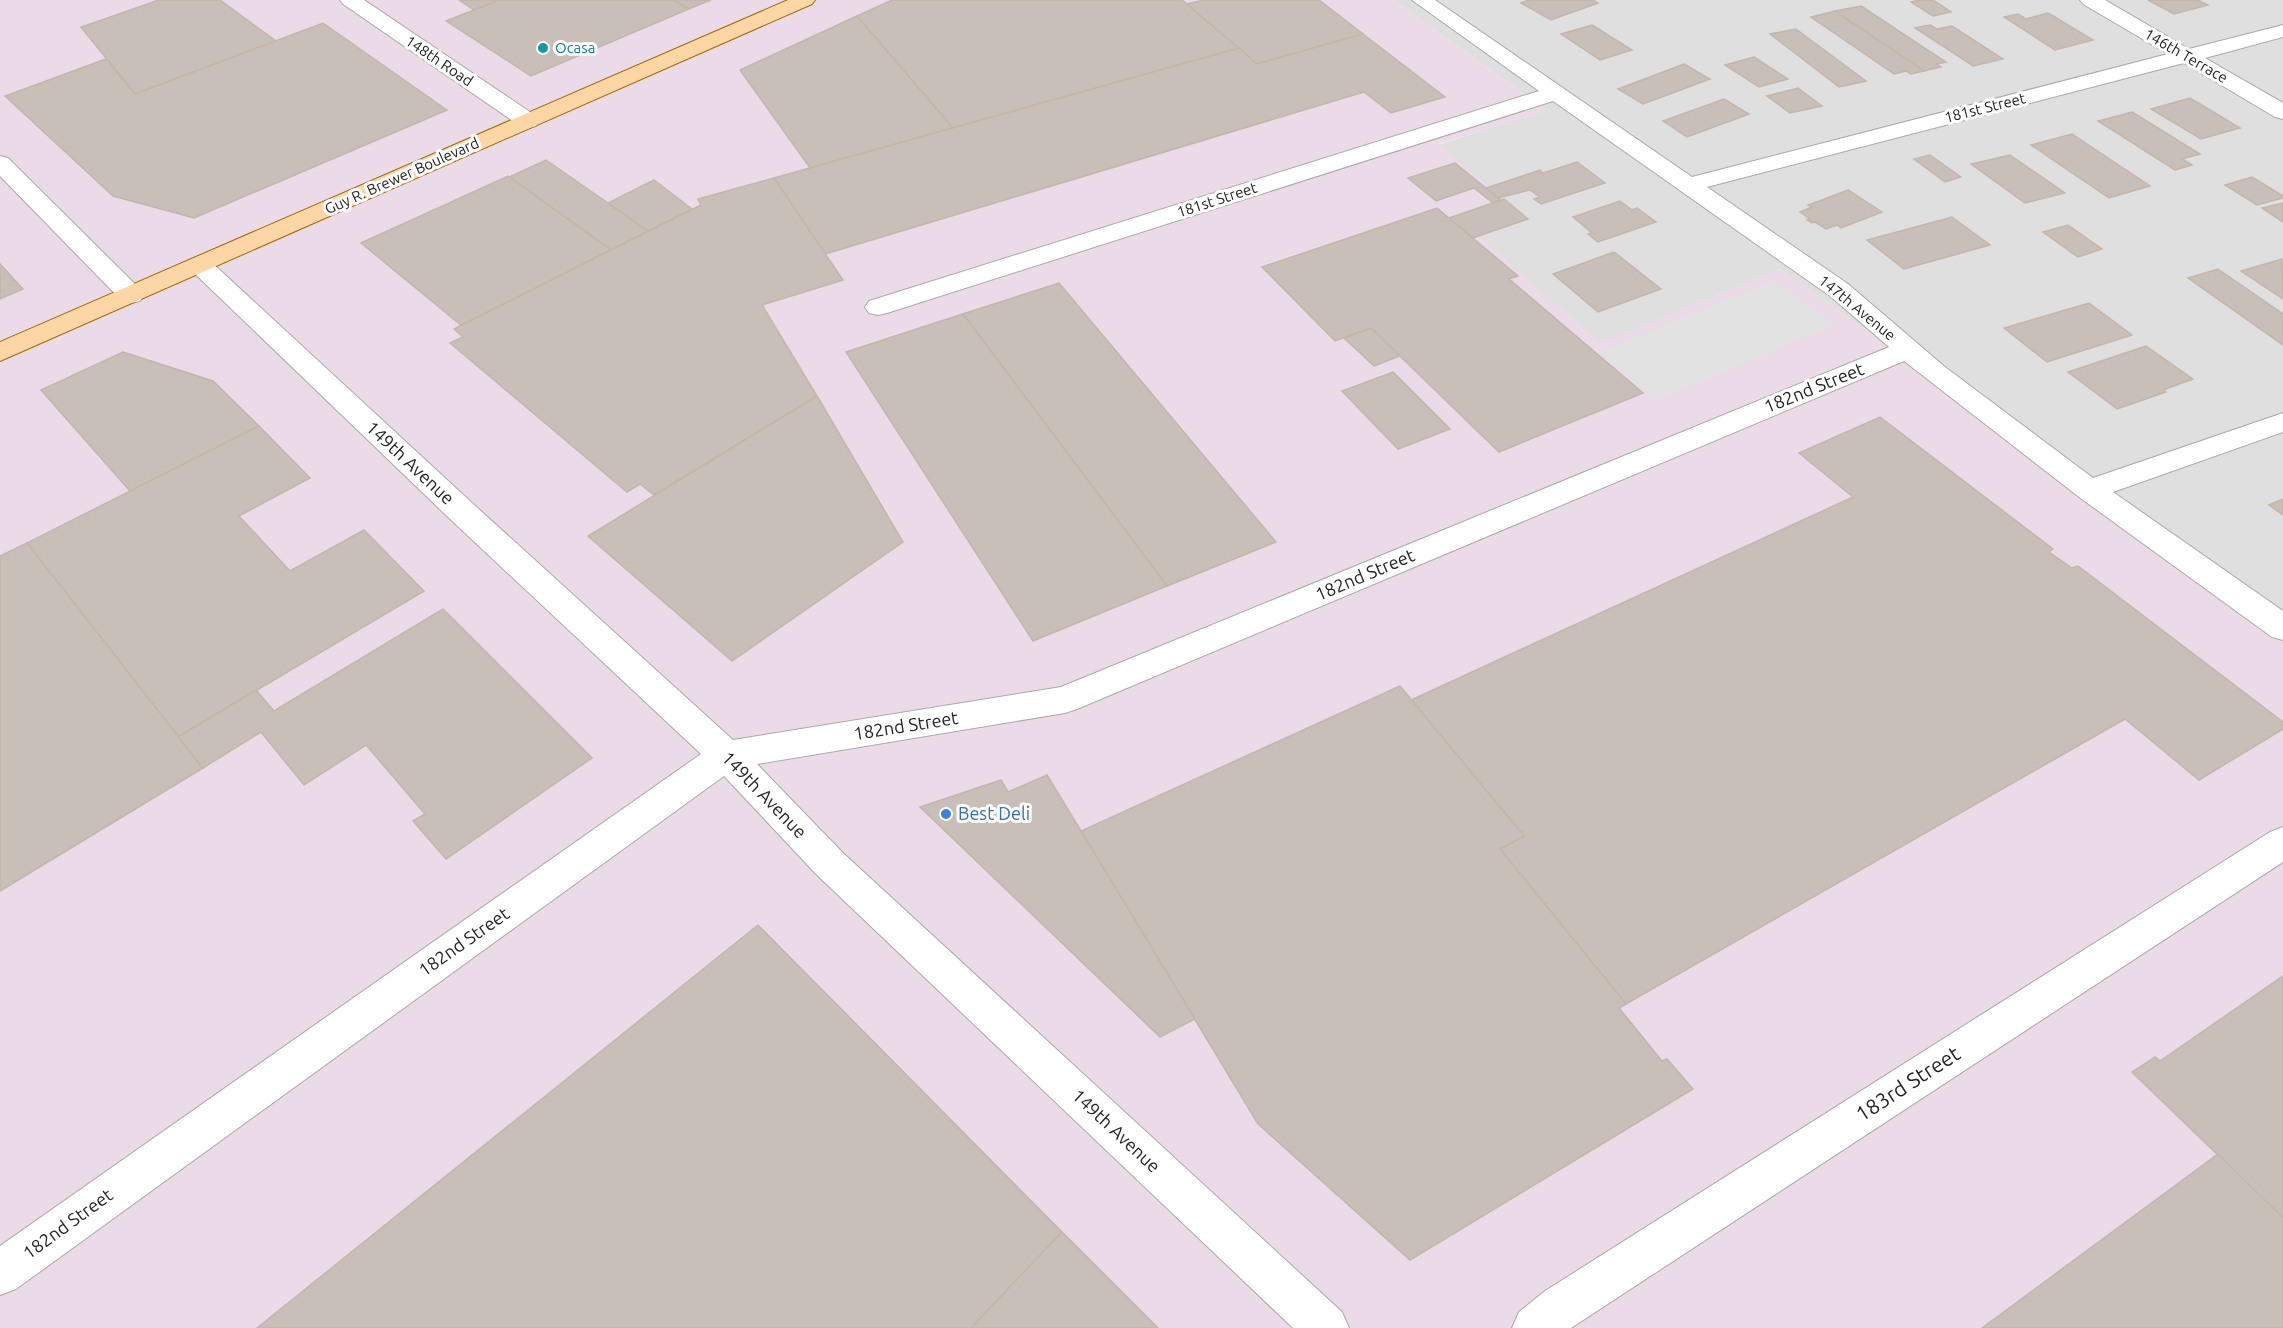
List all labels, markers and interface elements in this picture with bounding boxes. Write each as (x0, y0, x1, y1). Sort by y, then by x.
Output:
street label: 146th Terrace (2142, 25, 2231, 86)
street label: 148th Road (402, 32, 476, 89)
place label: Ocasa (555, 39, 596, 56)
marker: Ocasa (536, 41, 550, 55)
street label: 181st Street (1943, 89, 2027, 126)
street label: Guy R. Brewer Boulevard (322, 134, 481, 217)
street label: 181st Street (1175, 179, 1259, 220)
street label: 147th Avenue (1816, 271, 1899, 344)
street label: 182nd Street (1761, 358, 1866, 416)
street label: 149th Avenue (363, 417, 459, 508)
street label: 182nd Street (1312, 544, 1417, 604)
street label: 182nd Street (852, 707, 960, 743)
street label: 149th Avenue (718, 747, 811, 842)
place label: Best Deli (958, 803, 1030, 823)
marker: Best Deli (939, 807, 953, 821)
street label: 182nd Street (414, 903, 512, 980)
street label: 183rd Street (1851, 1041, 1964, 1126)
street label: 149th Avenue (1069, 1085, 1165, 1176)
street label: 182nd Street (19, 1184, 116, 1262)

